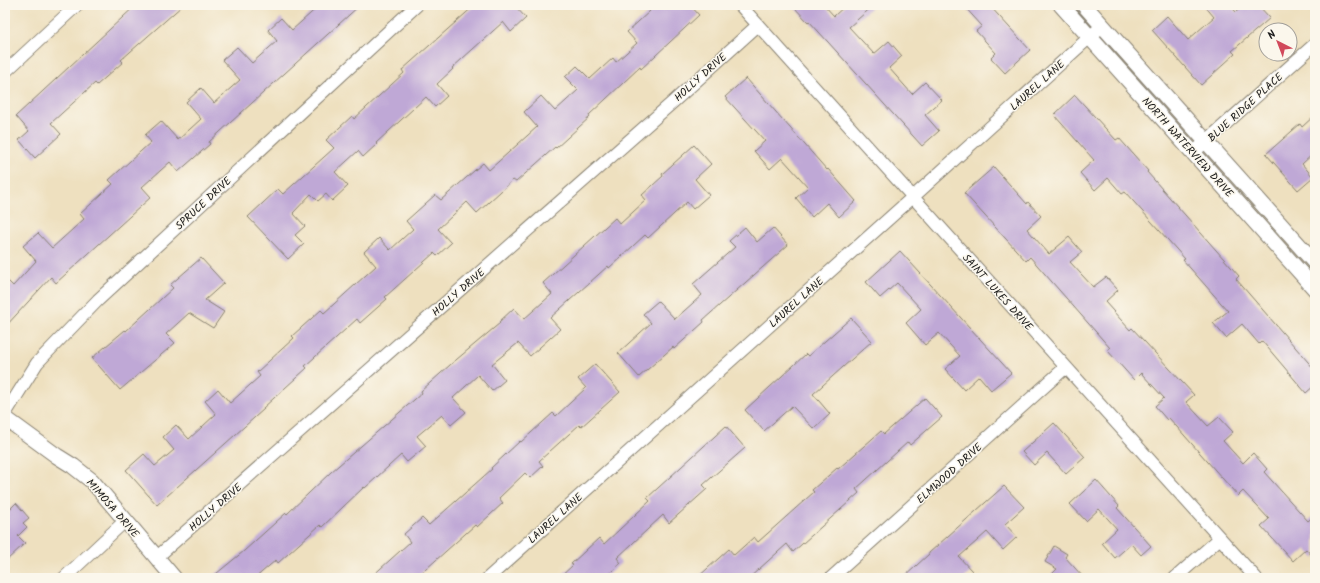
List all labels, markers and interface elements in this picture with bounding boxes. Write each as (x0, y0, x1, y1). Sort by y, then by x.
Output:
north arrow (1258, 22, 1298, 62)
text: N (1263, 26, 1281, 44)
street label: HOLLY DRIVE (670, 49, 732, 107)
street label: LAUREL LANE (1006, 56, 1070, 116)
street label: BLUE RIDGE PLACE (1204, 68, 1288, 147)
street label: NORTH WATERVIEW DRIVE (1137, 93, 1238, 203)
street label: SPRUCE DRIVE (171, 172, 236, 235)
street label: SAINT LUKES DRIVE (958, 250, 1037, 336)
street label: HOLLY DRIVE (428, 264, 490, 321)
street label: LAUREL LANE (765, 273, 829, 333)
street label: ELMWOOD DRIVE (912, 439, 987, 509)
street label: MIMOSA DRIVE (81, 475, 144, 543)
street label: HOLLY DRIVE (185, 479, 247, 536)
street label: LAUREL LANE (524, 489, 588, 549)

